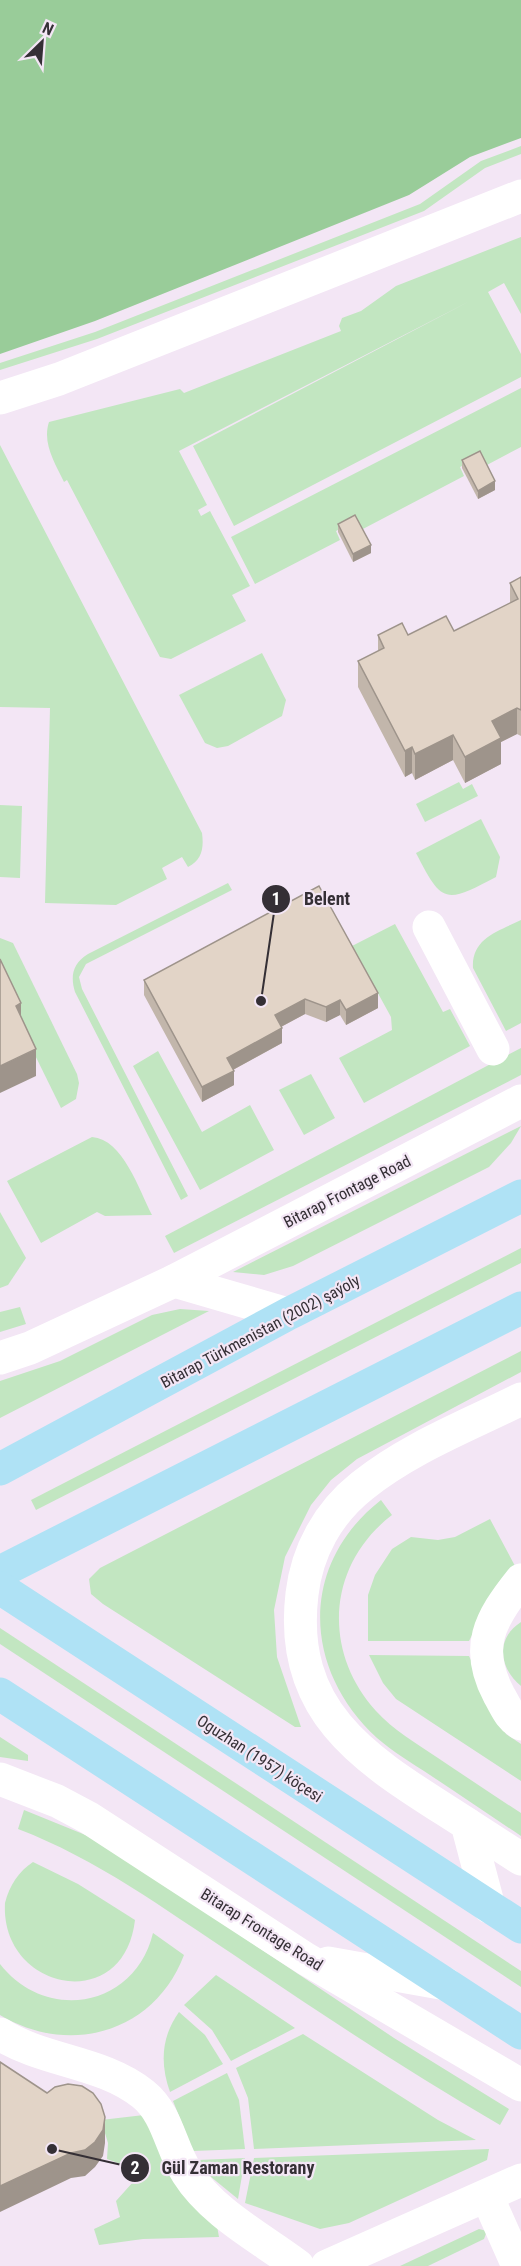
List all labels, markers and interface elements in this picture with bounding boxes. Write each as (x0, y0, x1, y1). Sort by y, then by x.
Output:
north arrow (12, 12, 72, 72)
text: N (40, 18, 57, 40)
callout: Belent (261, 881, 362, 917)
text: 1 (271, 888, 281, 909)
text: Belent (304, 888, 351, 909)
street label: Bitarap Frontage Road (280, 1151, 414, 1232)
street label: Bitarap Türkmenistan (2002) şaýoly (157, 1271, 363, 1392)
street label: Oguzhan (1957) köçesi (194, 1711, 326, 1806)
street label: Bitarap Frontage Road (197, 1884, 326, 1975)
callout: Gül Zaman Restorany (120, 2150, 327, 2186)
text: 2 (130, 2157, 140, 2178)
text: Gül Zaman Restorany (162, 2157, 314, 2178)

